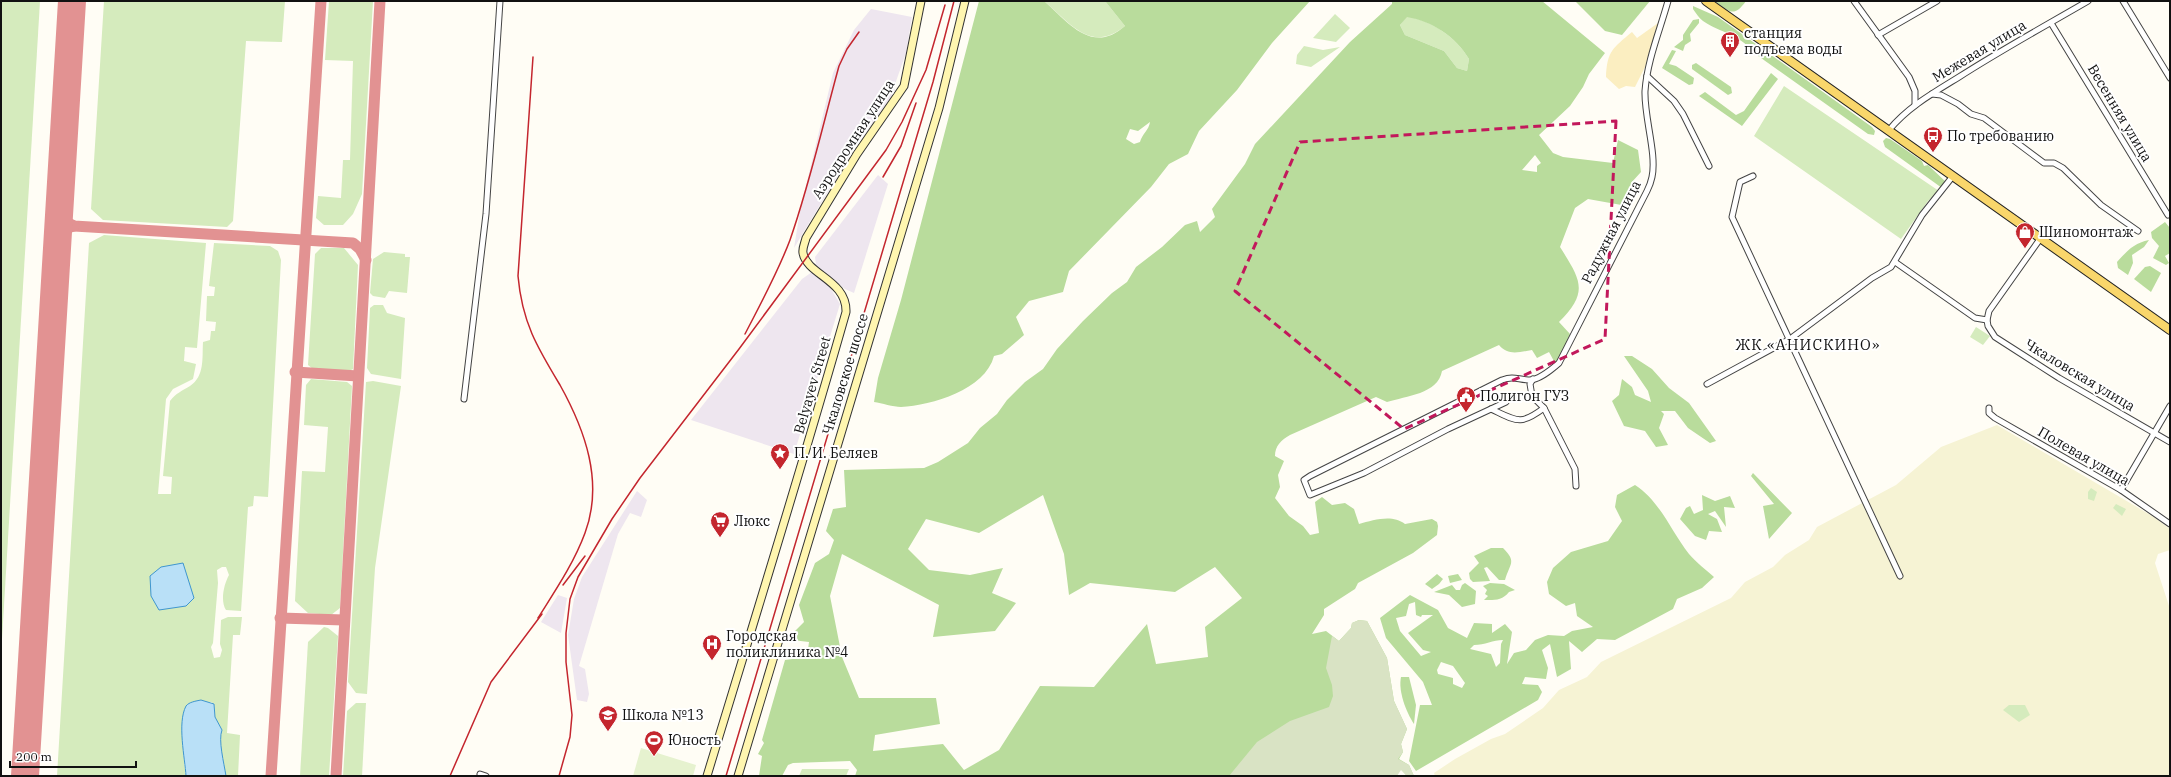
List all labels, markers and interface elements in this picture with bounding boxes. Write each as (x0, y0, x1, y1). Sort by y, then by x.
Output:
street label: Межевая улица (1929, 16, 2030, 86)
place label: станция подъема воды (1744, 24, 1843, 58)
building icon: станция подъема воды (1719, 30, 1741, 58)
street label: Весенняя улица (2084, 61, 2156, 165)
street label: Аэродромная улица (808, 76, 899, 202)
bus stop icon: По требованию (1922, 125, 1944, 153)
place label: По требованию (1947, 127, 2054, 145)
street label: Радужная улица (1577, 177, 1645, 287)
shop icon: Шиномонтаж (2014, 221, 2036, 249)
place label: Шиномонтаж (2039, 223, 2133, 241)
street label: Чкаловское шоссе (818, 311, 872, 437)
street label: Belyayev Street (789, 334, 835, 436)
district label: ЖК «АНИСКИНО» (1735, 335, 1881, 354)
street label: Чкаловская улица (2021, 335, 2139, 415)
public building icon: Полигон ГУЗ (1455, 385, 1477, 413)
place label: Полигон ГУЗ (1480, 387, 1569, 405)
street label: Полевая улица (2035, 422, 2133, 490)
place icon: П. И. Беляев (769, 442, 791, 470)
place label: П. И. Беляев (794, 444, 878, 462)
supermarket icon: Люкс (709, 510, 731, 538)
place label: Люкс (734, 512, 770, 530)
place label: Городская поликлиника №4 (726, 627, 848, 661)
hospital icon: Городская поликлиника №4 (701, 633, 723, 661)
school or university icon: Школа №13 (597, 704, 619, 732)
place label: Школа №13 (622, 706, 704, 724)
sports icon: Юность (643, 729, 665, 757)
place label: Юность (668, 731, 722, 749)
scale bar (10, 743, 136, 769)
text: 200 m (16, 749, 52, 764)

